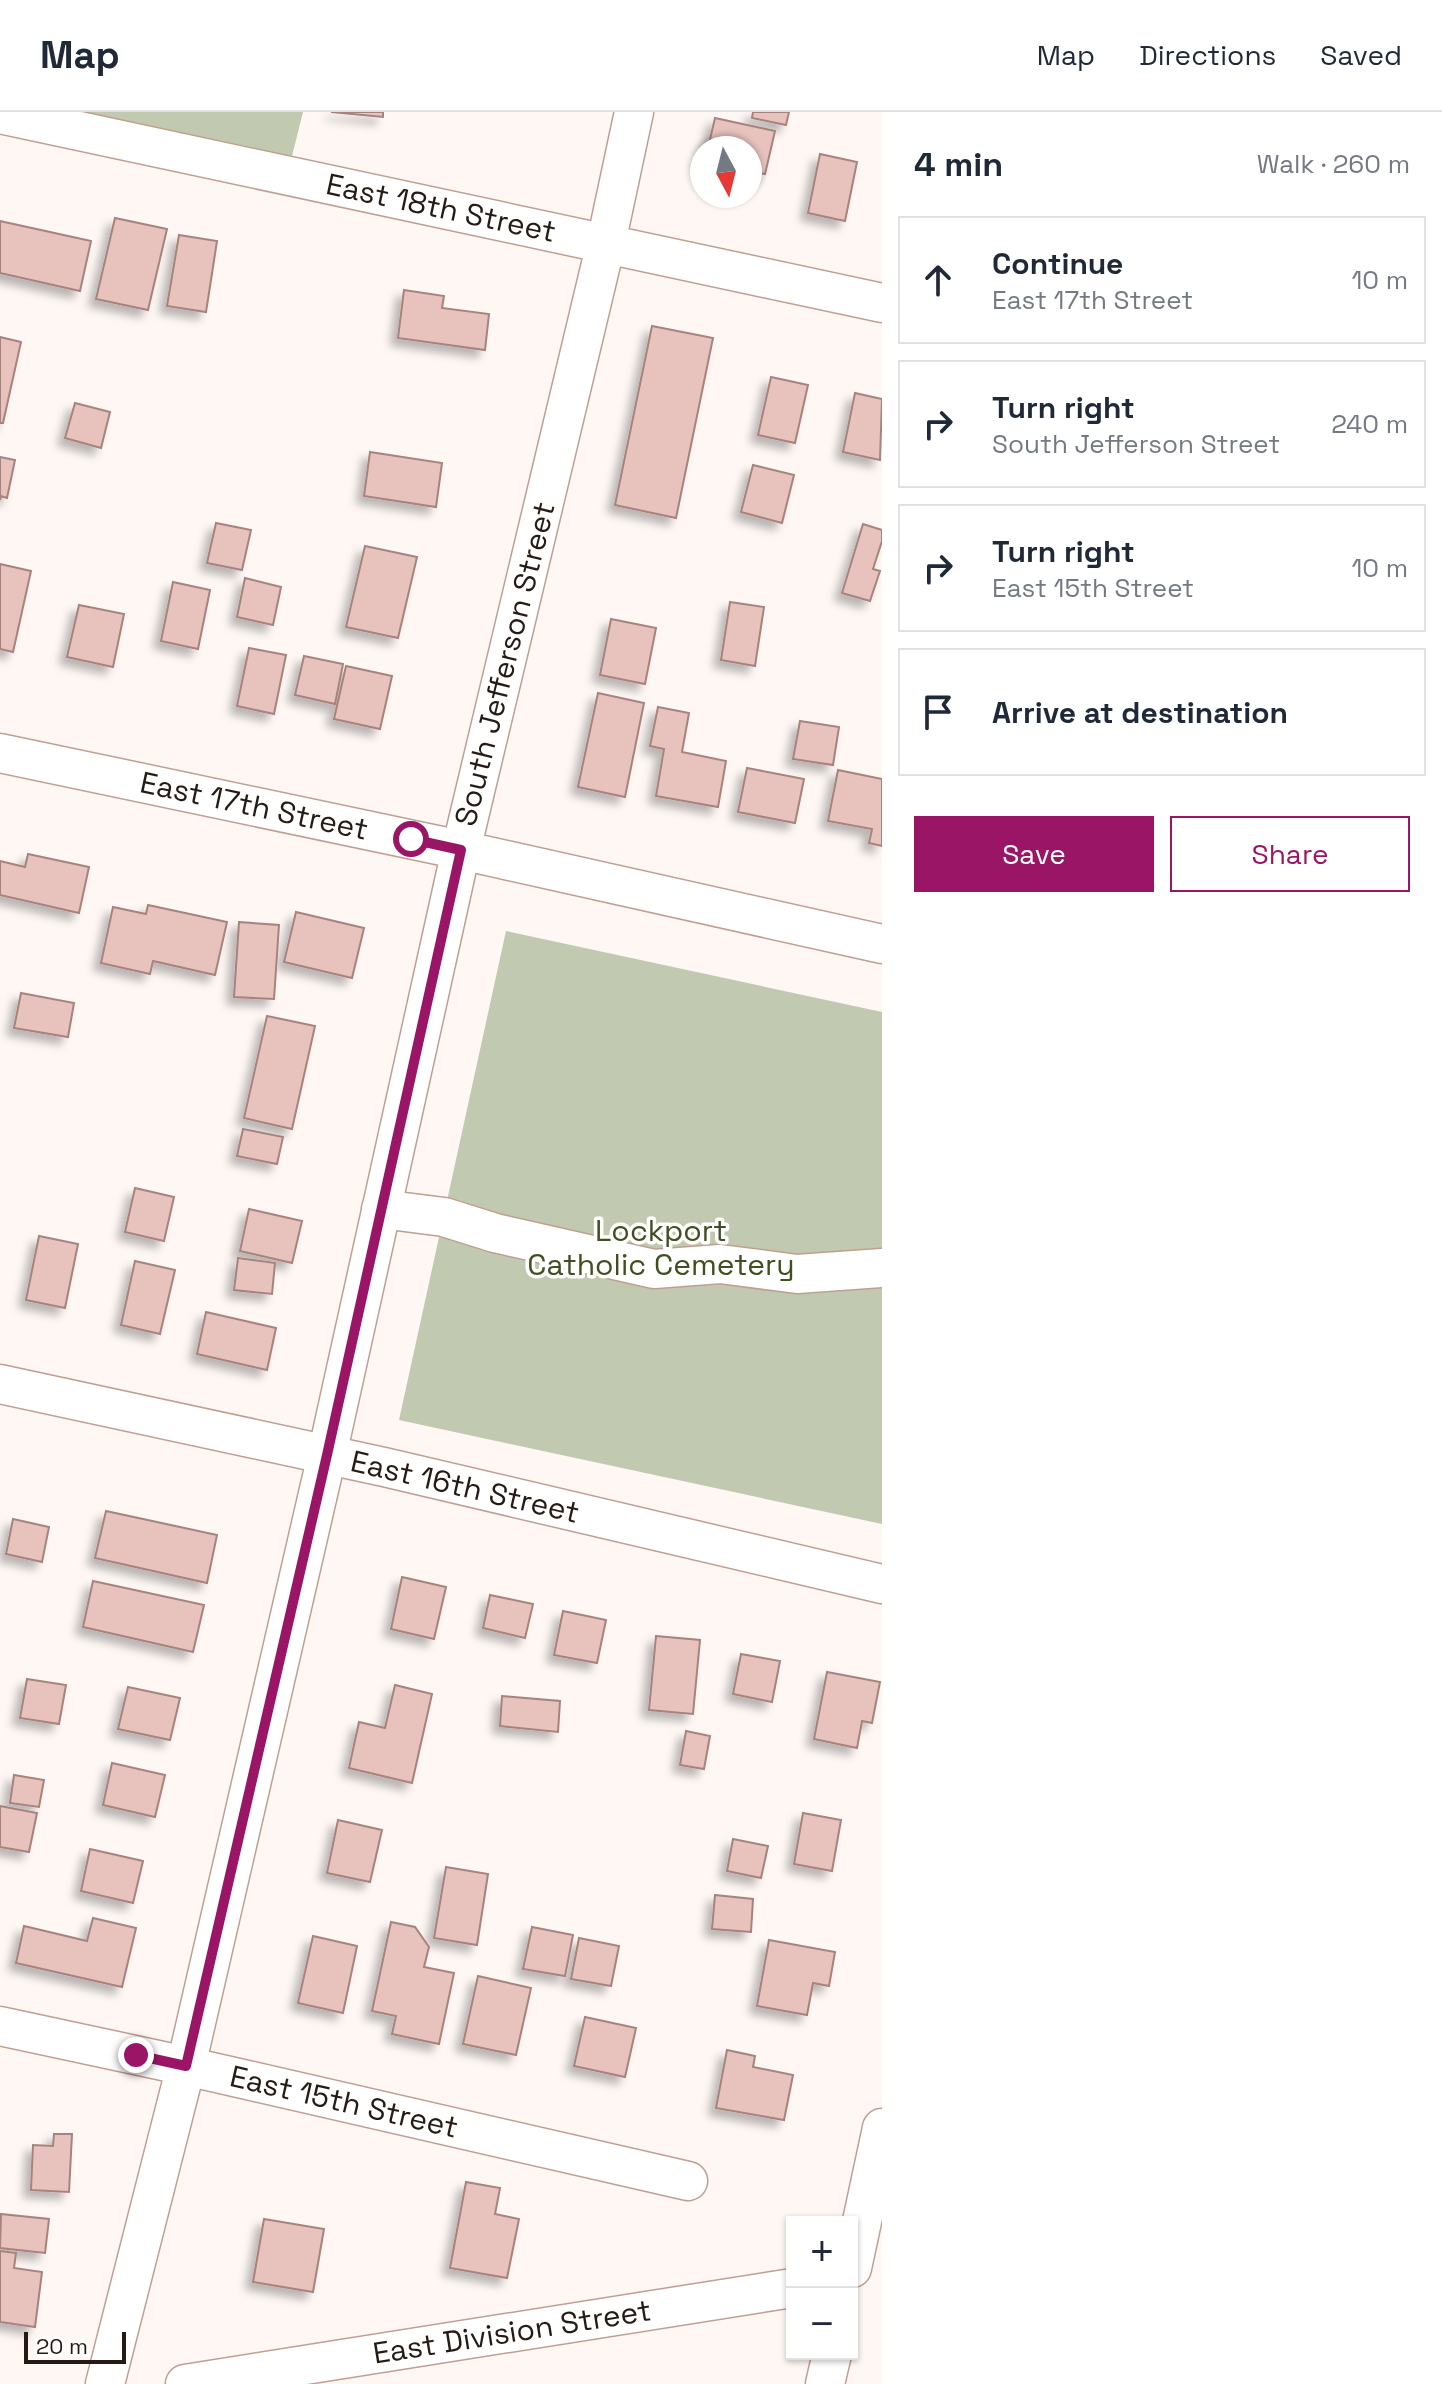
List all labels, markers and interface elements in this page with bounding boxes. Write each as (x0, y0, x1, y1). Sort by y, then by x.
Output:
text: Map (40, 31, 120, 79)
text: Map (1037, 37, 1095, 73)
text: Directions (1139, 37, 1276, 73)
text: Saved (1320, 37, 1402, 73)
north arrow (690, 136, 762, 208)
text: 4 min (914, 143, 1003, 186)
text: Walk · 260 m (1257, 147, 1410, 181)
street label: East 18th Street (323, 164, 560, 251)
text: Continue (992, 244, 1123, 283)
icon: ahead (916, 258, 960, 302)
text: 10 m (1351, 263, 1408, 297)
text: East 17th Street (992, 283, 1193, 317)
text: Turn right (992, 388, 1135, 427)
icon: right (916, 402, 960, 446)
text: 240 m (1331, 407, 1408, 441)
text: South Jefferson Street (992, 427, 1280, 461)
street label: South Jefferson Street (445, 498, 564, 830)
text: Turn right (992, 532, 1135, 571)
icon: right (916, 546, 960, 590)
text: 10 m (1351, 551, 1408, 585)
text: East 15th Street (992, 571, 1194, 605)
icon: arrive (916, 690, 960, 734)
text: Arrive at destination (992, 693, 1288, 732)
street label: East 17th Street (137, 762, 372, 849)
button: Save (914, 816, 1154, 892)
button: Share (1170, 816, 1410, 892)
route start (393, 821, 429, 857)
park label: Lockport Catholic Cemetery (527, 1211, 795, 1284)
street label: East 16th Street (347, 1441, 583, 1532)
route end (118, 2037, 154, 2073)
street label: East 15th Street (226, 2056, 462, 2147)
map controls (786, 2216, 858, 2360)
button: + (786, 2216, 858, 2288)
button: − (786, 2288, 858, 2360)
street label: East Division Street (370, 2290, 654, 2373)
scale bar (24, 2328, 126, 2364)
text: 20 m (36, 2332, 88, 2360)

